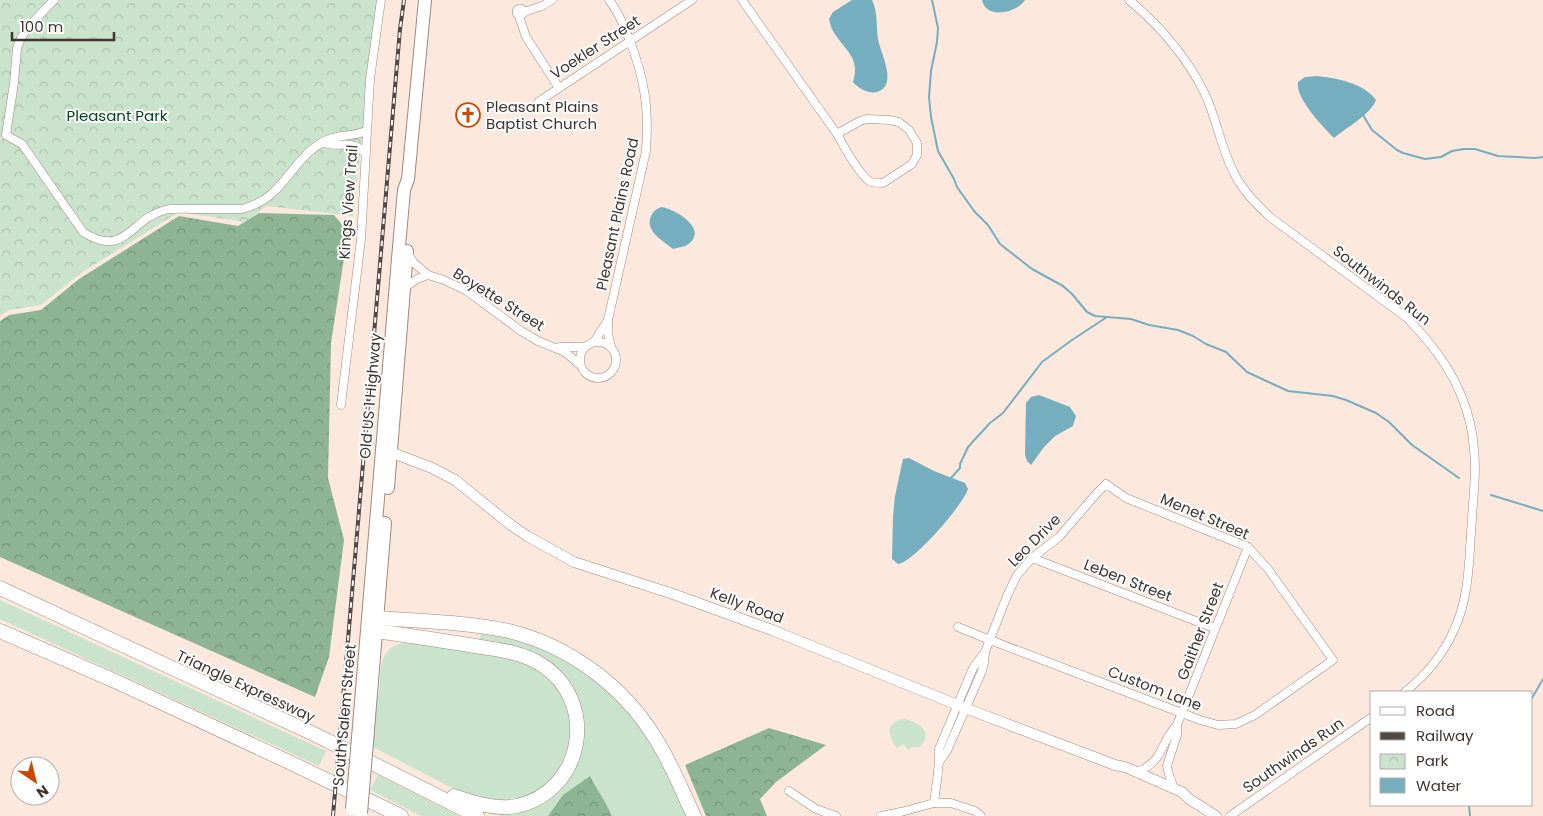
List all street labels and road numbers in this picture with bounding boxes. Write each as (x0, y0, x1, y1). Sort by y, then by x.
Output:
street label: Voekler Street (546, 10, 644, 84)
street label: Pleasant Plains Road (591, 136, 643, 292)
street label: Kings View Trail (334, 144, 362, 260)
street label: Southwinds Run (1329, 240, 1435, 330)
street label: Boyette Street (449, 262, 549, 336)
street label: Old US 1 Highway (354, 332, 386, 460)
street label: Menet Street (1157, 488, 1253, 544)
street label: Leo Drive (1003, 509, 1065, 571)
street label: Leben Street (1081, 554, 1175, 606)
street label: Gaither Street (1172, 579, 1228, 683)
street label: Kelly Road (707, 582, 787, 628)
street label: South Salem Street (327, 643, 361, 787)
street label: Triangle Expressway (173, 645, 319, 728)
street label: Custom Lane (1105, 660, 1205, 716)
street label: Southwinds Run (1238, 712, 1348, 798)

